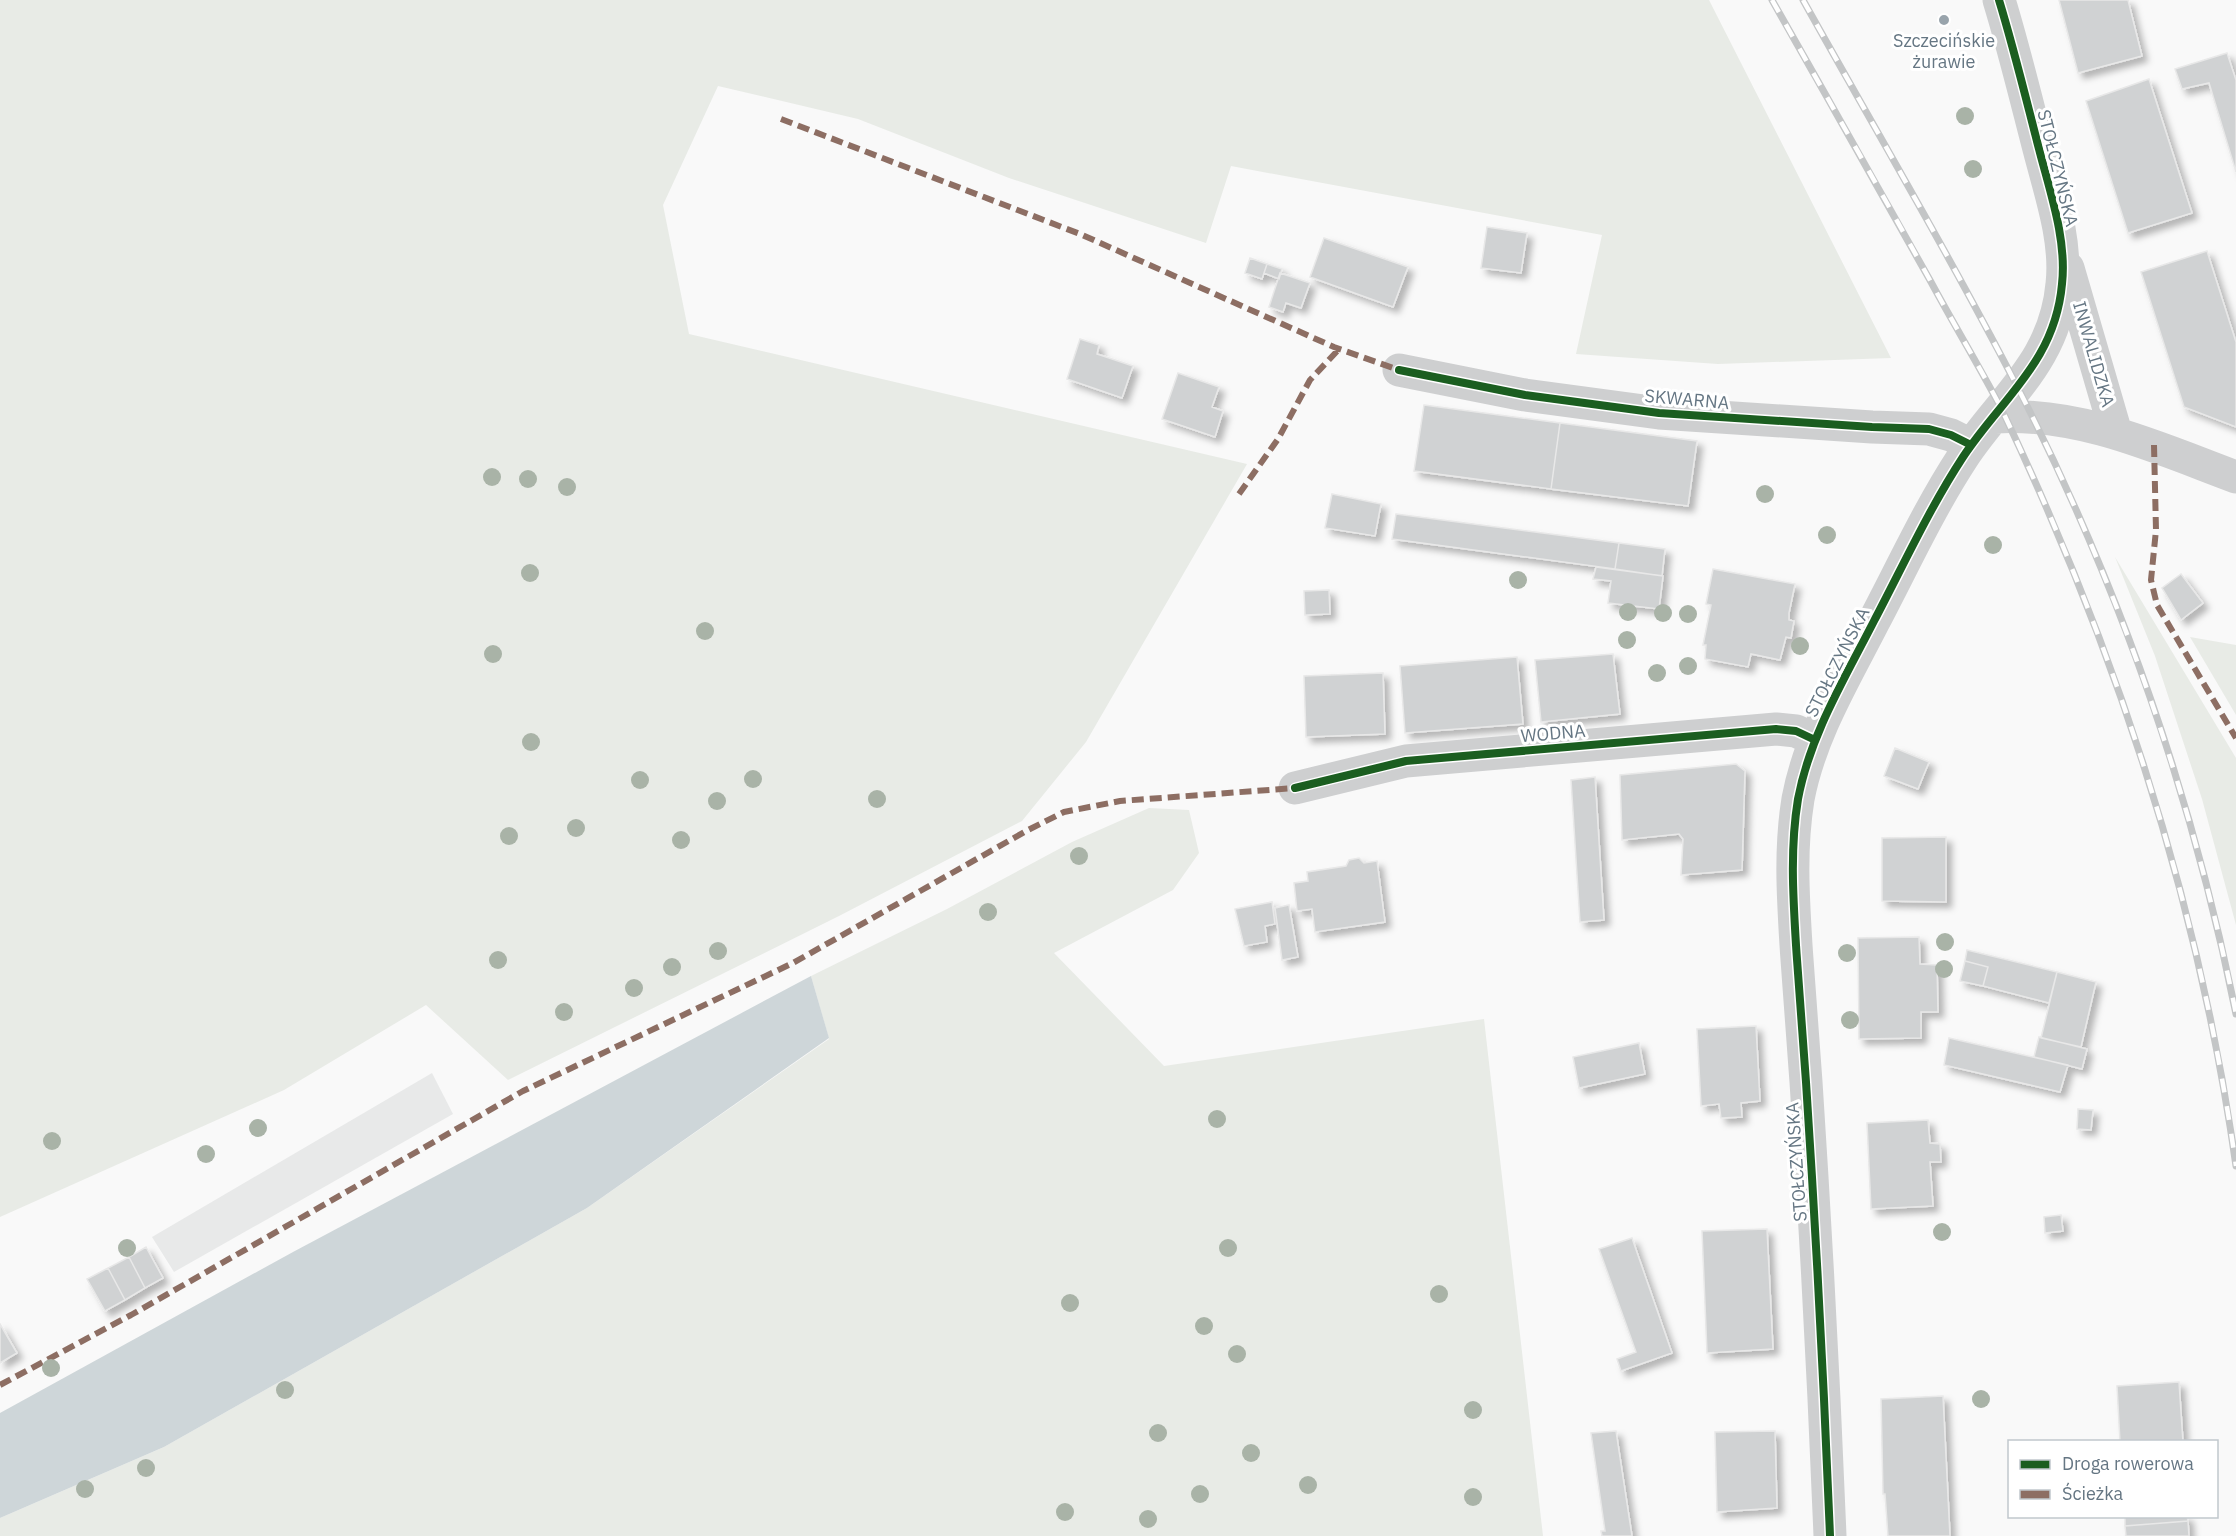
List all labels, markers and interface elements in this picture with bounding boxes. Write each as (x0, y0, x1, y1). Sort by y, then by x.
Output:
marker: Szczecińskie żurawie (1937, 13, 1951, 27)
place label: Szczecińskie żurawie (1893, 29, 1995, 73)
street label: STOŁCZYŃSKA (2032, 107, 2084, 229)
street label: INWALIDZKA (2068, 299, 2120, 410)
street label: SKWARNA (1644, 384, 1731, 414)
street label: STOŁCZYŃSKA (1800, 603, 1875, 721)
street label: WODNA (1520, 719, 1587, 747)
street label: STOŁCZYŃSKA (1780, 1101, 1812, 1223)
legend (2008, 1440, 2218, 1518)
text: Droga rowerowa (2062, 1452, 2194, 1475)
text: Ścieżka (2062, 1482, 2124, 1505)

